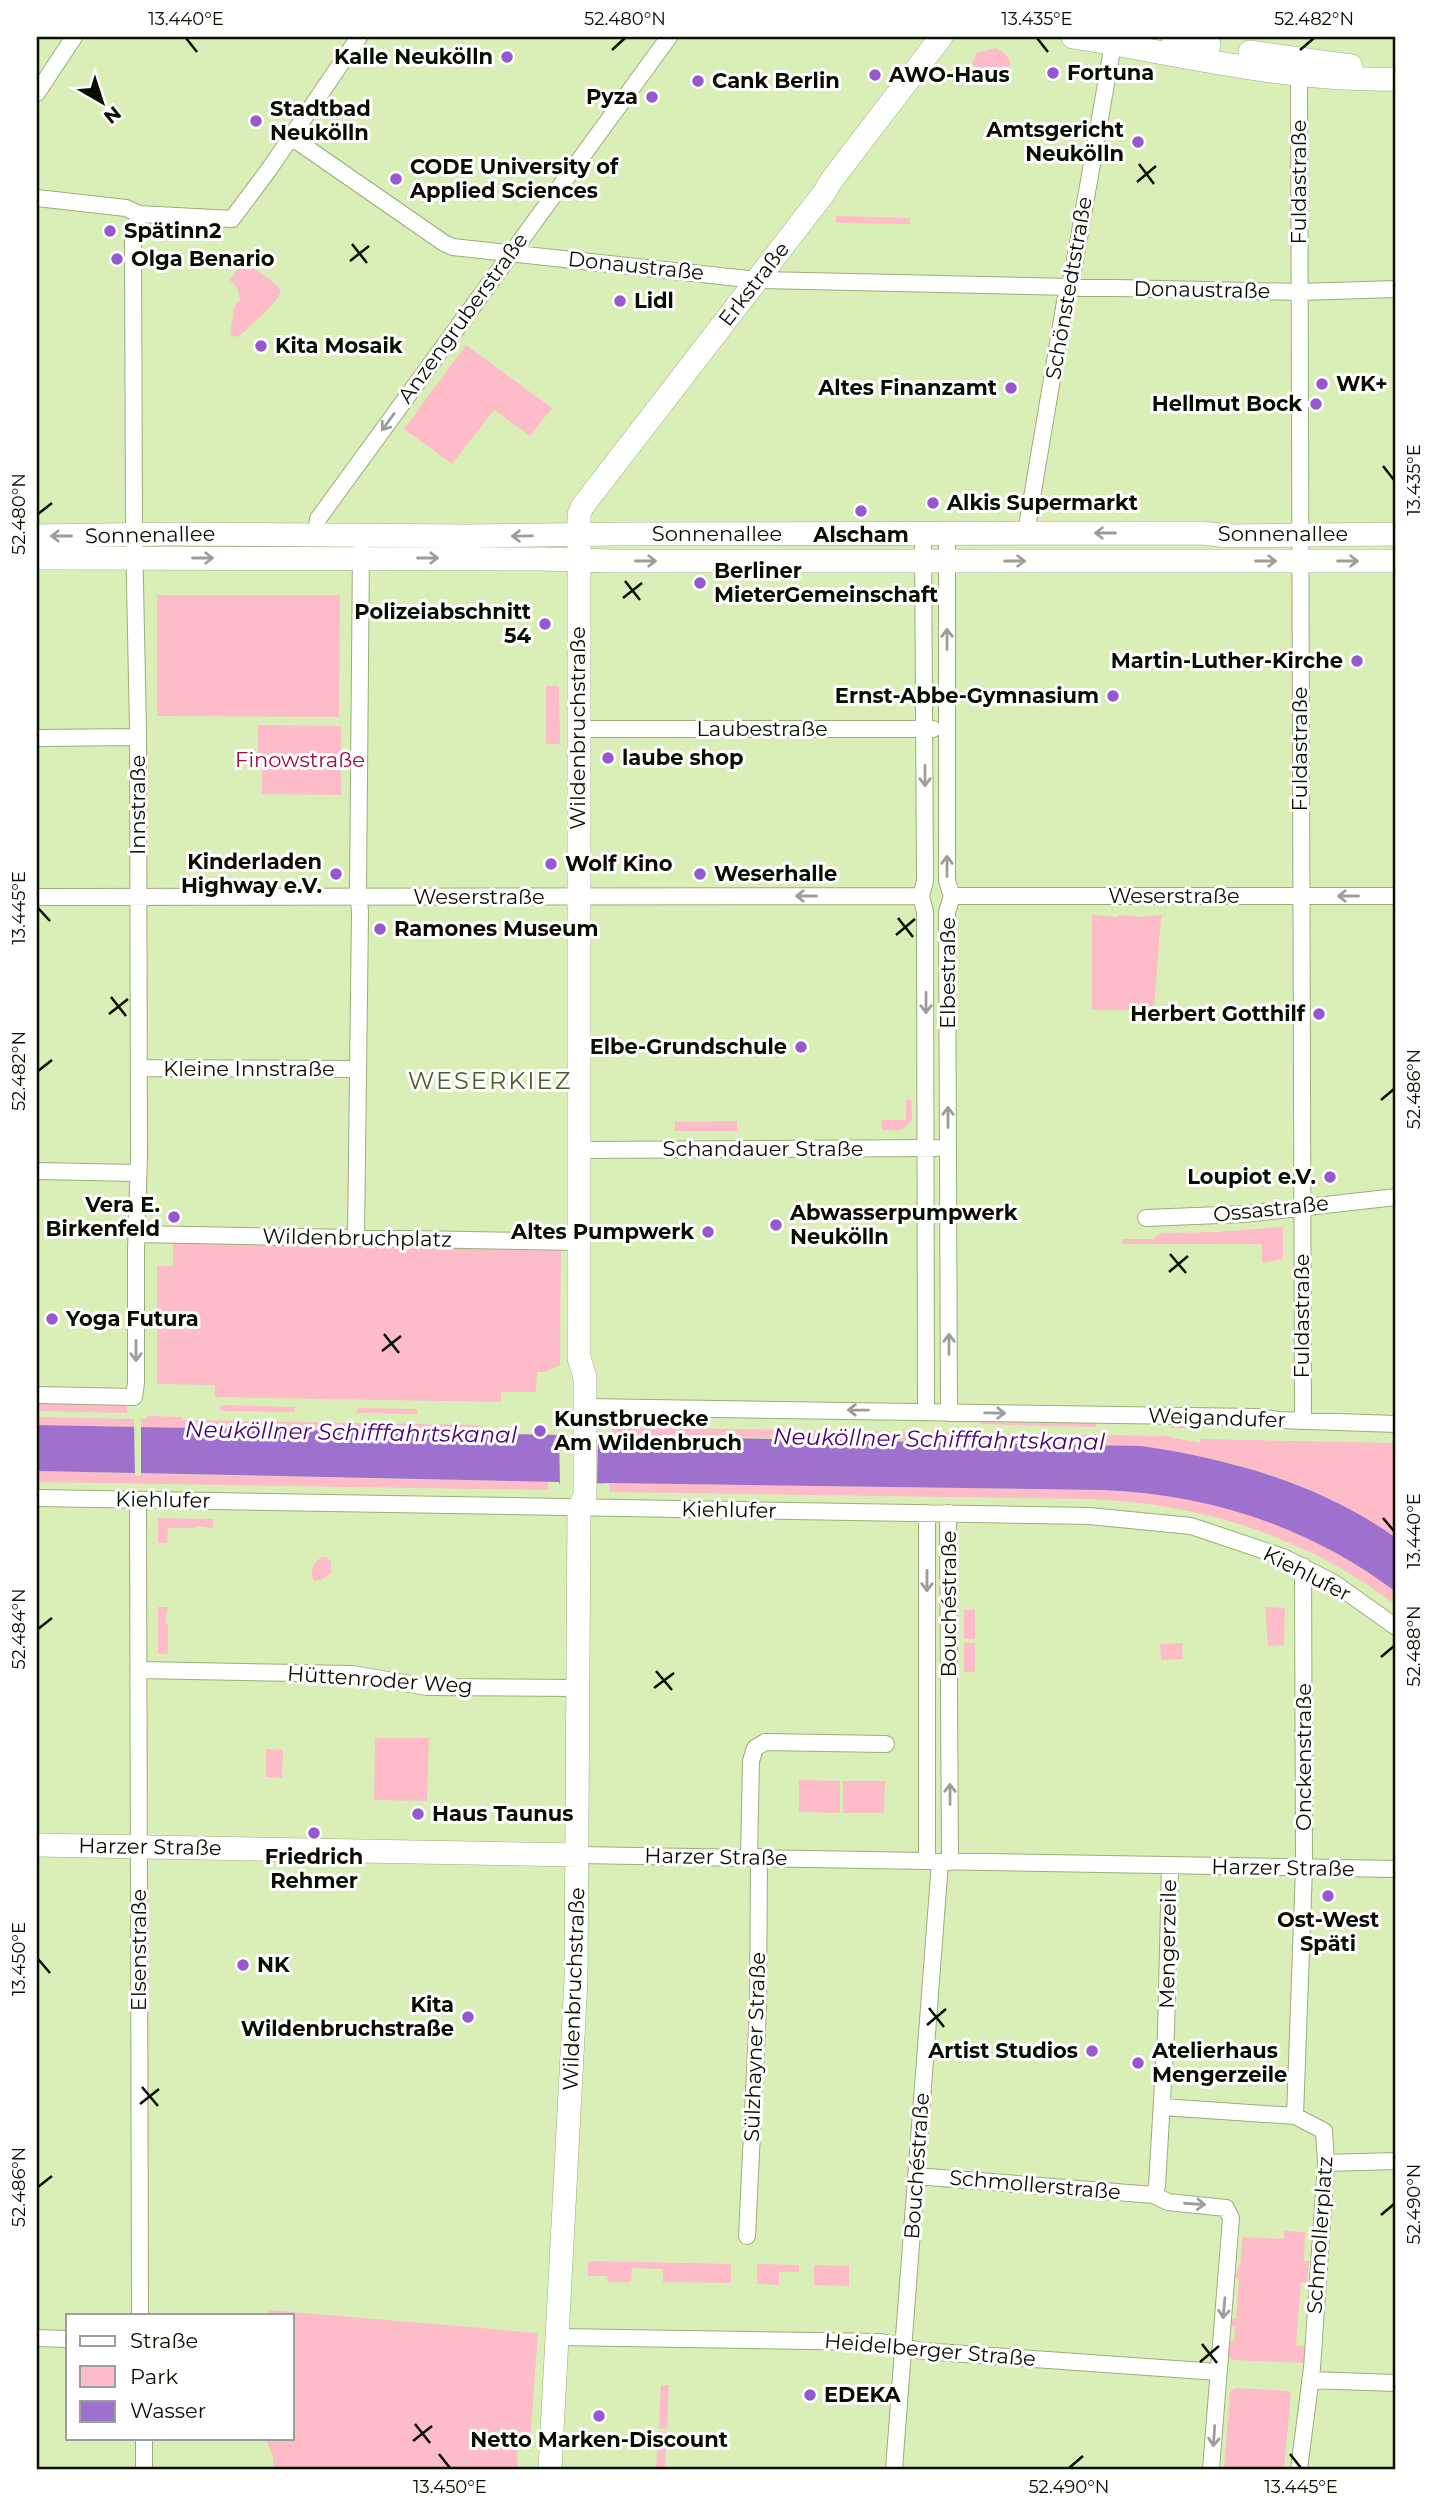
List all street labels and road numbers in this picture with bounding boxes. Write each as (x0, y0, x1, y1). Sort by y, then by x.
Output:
street label: Fuldastraße (1286, 120, 1311, 244)
street label: Schönstedtstraße (1040, 195, 1097, 381)
street label: Anzengruberstraße (392, 228, 533, 408)
street label: Erkstraße (713, 237, 794, 331)
street label: Donaustraße (567, 246, 705, 285)
street label: Donaustraße (1133, 276, 1271, 303)
street label: Sonnenallee (85, 521, 215, 548)
street label: Sonnenallee (652, 521, 782, 546)
street label: Sonnenallee (1218, 521, 1348, 546)
street label: Wildenbruchstraße (565, 626, 590, 830)
street label: Fuldastraße (1287, 687, 1312, 811)
street label: Laubestraße (696, 716, 828, 741)
street label: Innstraße (125, 755, 150, 855)
street label: Weserstraße (1108, 883, 1240, 908)
street label: Weserstraße (413, 884, 545, 909)
street label: Elbestraße (935, 917, 960, 1029)
street label: Kleine Innstraße (163, 1056, 335, 1081)
street label: Schandauer Straße (663, 1136, 863, 1161)
street label: Ossastraße (1212, 1190, 1330, 1227)
street label: Wildenbruchplatz (262, 1223, 452, 1252)
street label: Fuldastraße (1289, 1254, 1314, 1378)
street label: Weigandufer (1148, 1403, 1286, 1432)
street label: Kiehlufer (115, 1486, 211, 1513)
street label: Kiehlufer (681, 1496, 777, 1523)
street label: Bouchéstraße (936, 1530, 961, 1678)
street label: Kiehlufer (1259, 1541, 1355, 1606)
street label: Hüttenroder Weg (286, 1661, 474, 1698)
street label: Onckenstraße (1291, 1683, 1316, 1831)
street label: Harzer Straße (78, 1833, 222, 1860)
street label: Harzer Straße (644, 1843, 788, 1870)
street label: Harzer Straße (1211, 1854, 1355, 1881)
street label: Mengerzeile (1154, 1879, 1181, 2009)
street label: Wildenbruchstraße (557, 1887, 590, 2091)
street label: Elsenstraße (126, 1889, 151, 2011)
street label: Sülzhayner Straße (739, 1952, 770, 2142)
street label: Bouchéstraße (899, 2092, 934, 2240)
street label: Schmollerplatz (1302, 2155, 1337, 2315)
street label: Schmollerstraße (948, 2165, 1122, 2204)
street label: Heidelberger Straße (823, 2328, 1037, 2371)

